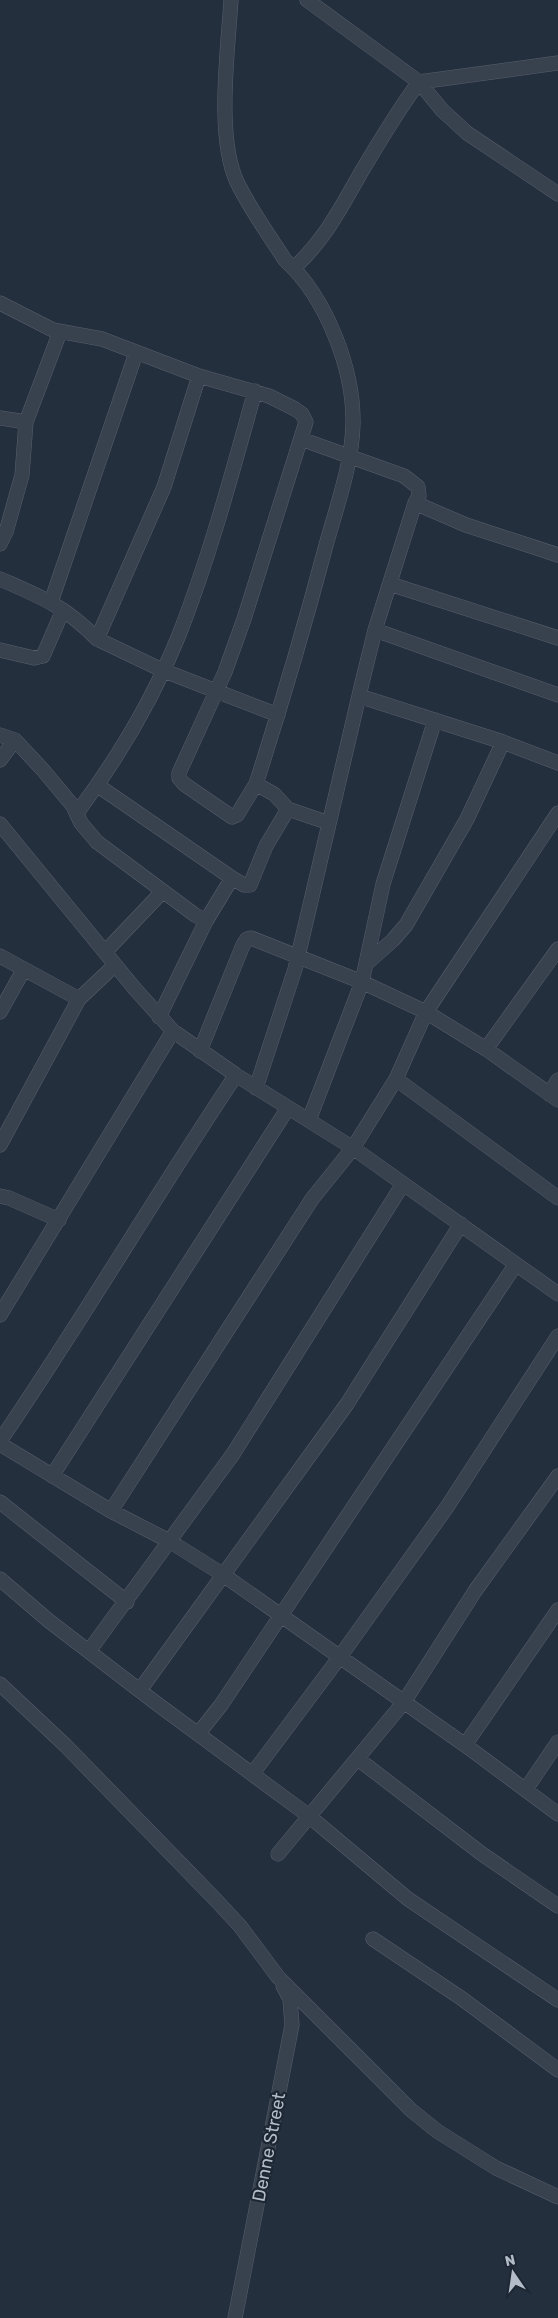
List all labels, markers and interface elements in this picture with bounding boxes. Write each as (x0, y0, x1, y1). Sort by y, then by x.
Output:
street label: Denne Street (248, 2091, 290, 2203)
north arrow (488, 2248, 538, 2298)
text: N (503, 2251, 517, 2270)

